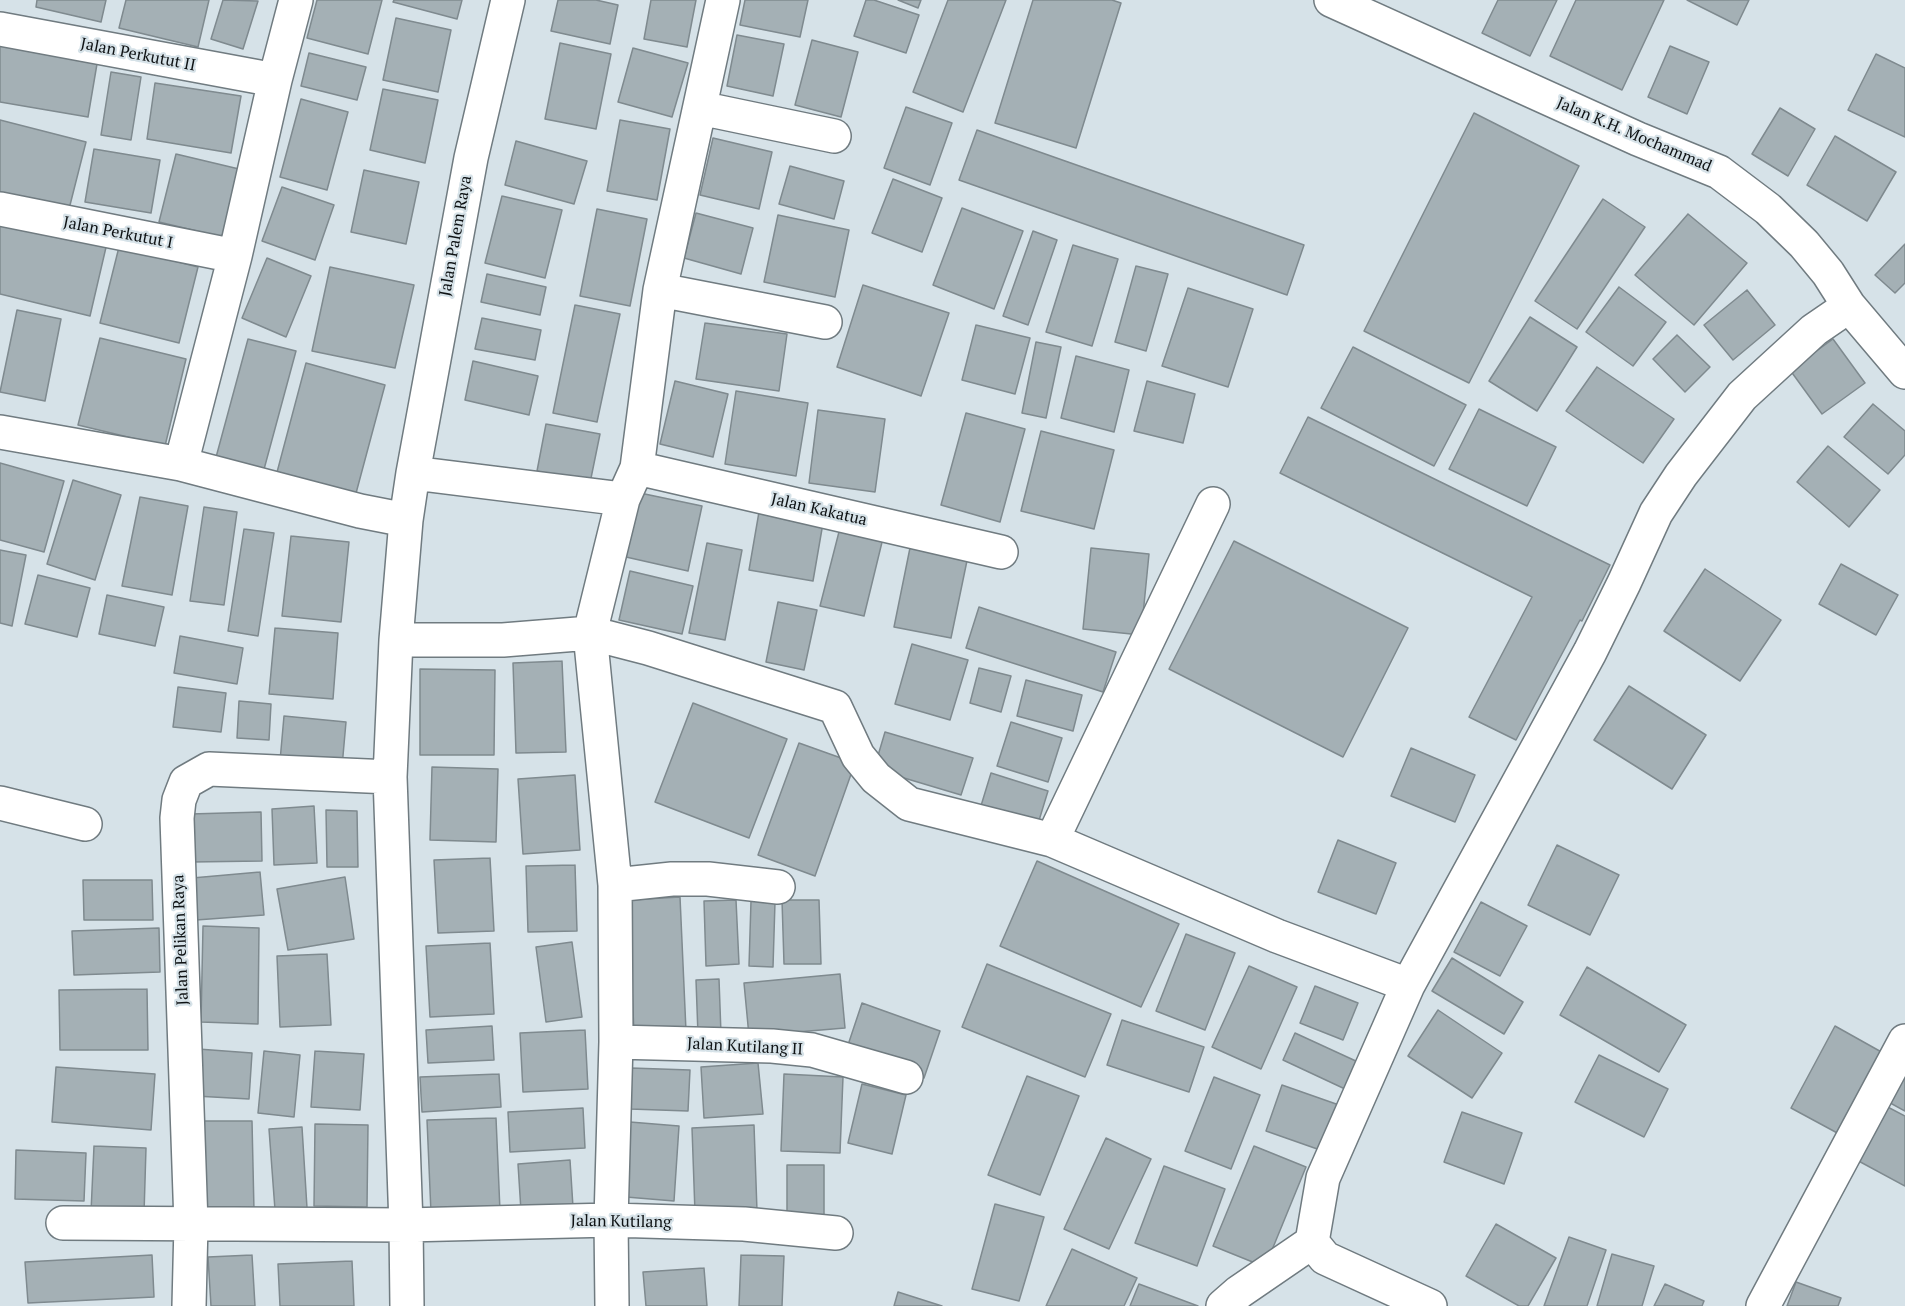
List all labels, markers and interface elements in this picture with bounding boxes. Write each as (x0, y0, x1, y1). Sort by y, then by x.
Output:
street label: Jalan Perkutut II (79, 34, 197, 76)
street label: Jalan K.H. Mochammad (1553, 94, 1715, 176)
street label: Jalan Palem Raya (436, 174, 476, 298)
street label: Jalan Perkutut I (62, 213, 174, 253)
street label: Jalan Kakatua (769, 490, 869, 530)
street label: Jalan Pelikan Raya (169, 874, 193, 1006)
street label: Jalan Kutilang II (687, 1034, 803, 1060)
street label: Jalan Kutilang (570, 1212, 672, 1232)

